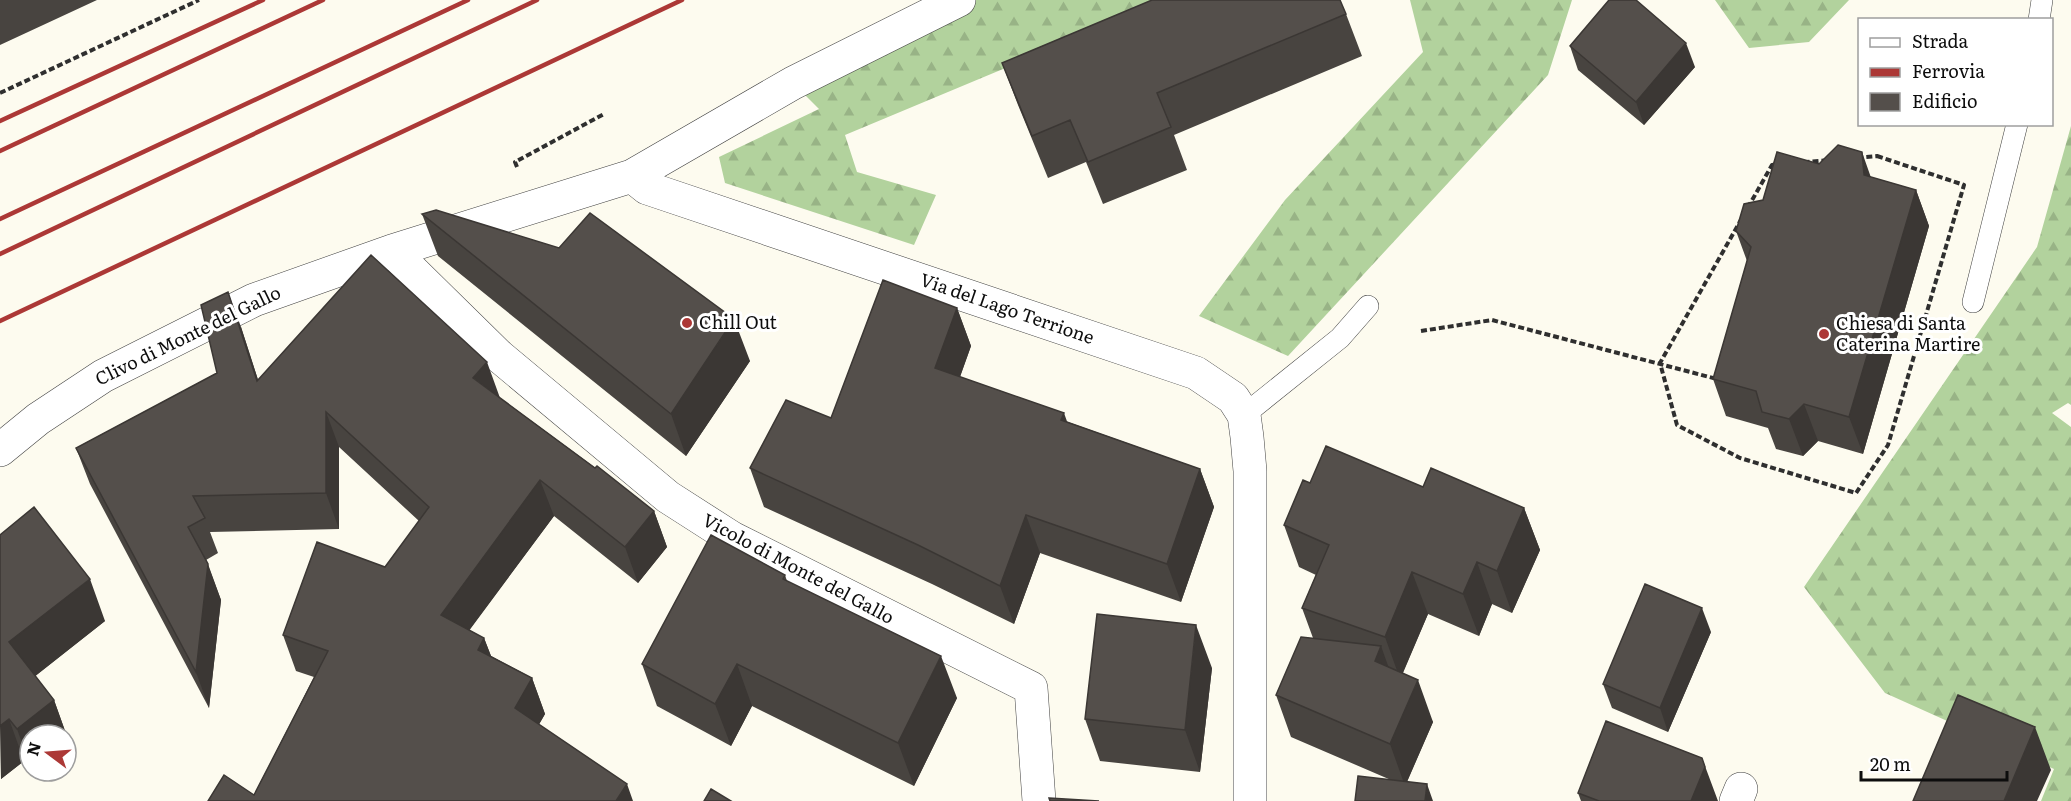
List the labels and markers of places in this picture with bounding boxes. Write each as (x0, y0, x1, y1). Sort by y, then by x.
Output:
place label: Chill Out (699, 308, 778, 335)
place label: Chiesa di Santa Caterina Martire (1836, 309, 1980, 357)
marker: Chill Out (680, 316, 694, 330)
marker: Chiesa di Santa Caterina Martire (1817, 327, 1831, 341)

